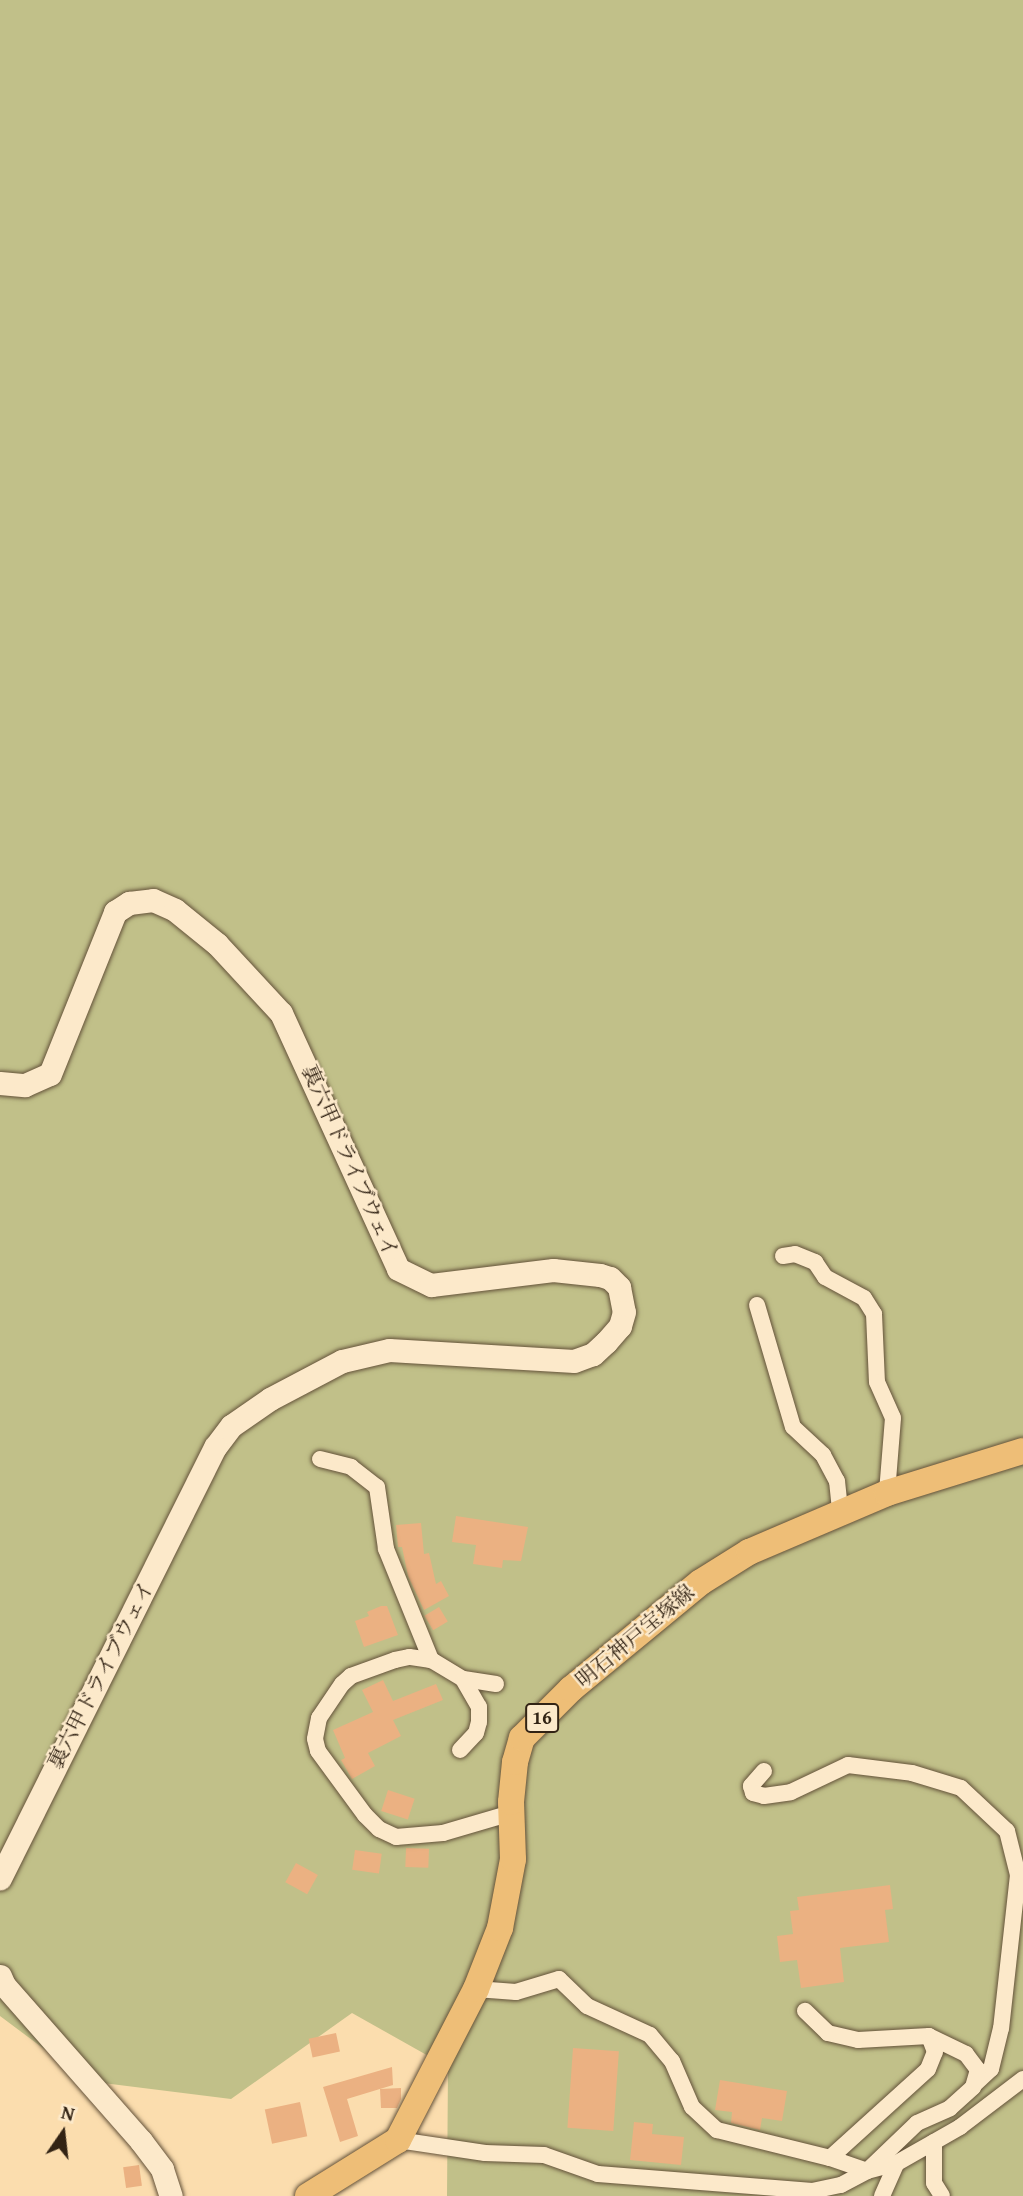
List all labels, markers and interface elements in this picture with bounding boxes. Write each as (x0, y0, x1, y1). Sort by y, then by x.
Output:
street label: 裏六甲ドライブウェイ (296, 1060, 404, 1262)
street label: 裏六甲ドライブウェイ (42, 1576, 160, 1774)
street label: 明石神戸宝塚線 (571, 1579, 699, 1693)
road number: 16 (524, 1702, 560, 1734)
north arrow (28, 2098, 98, 2168)
text: N (59, 2098, 78, 2128)

